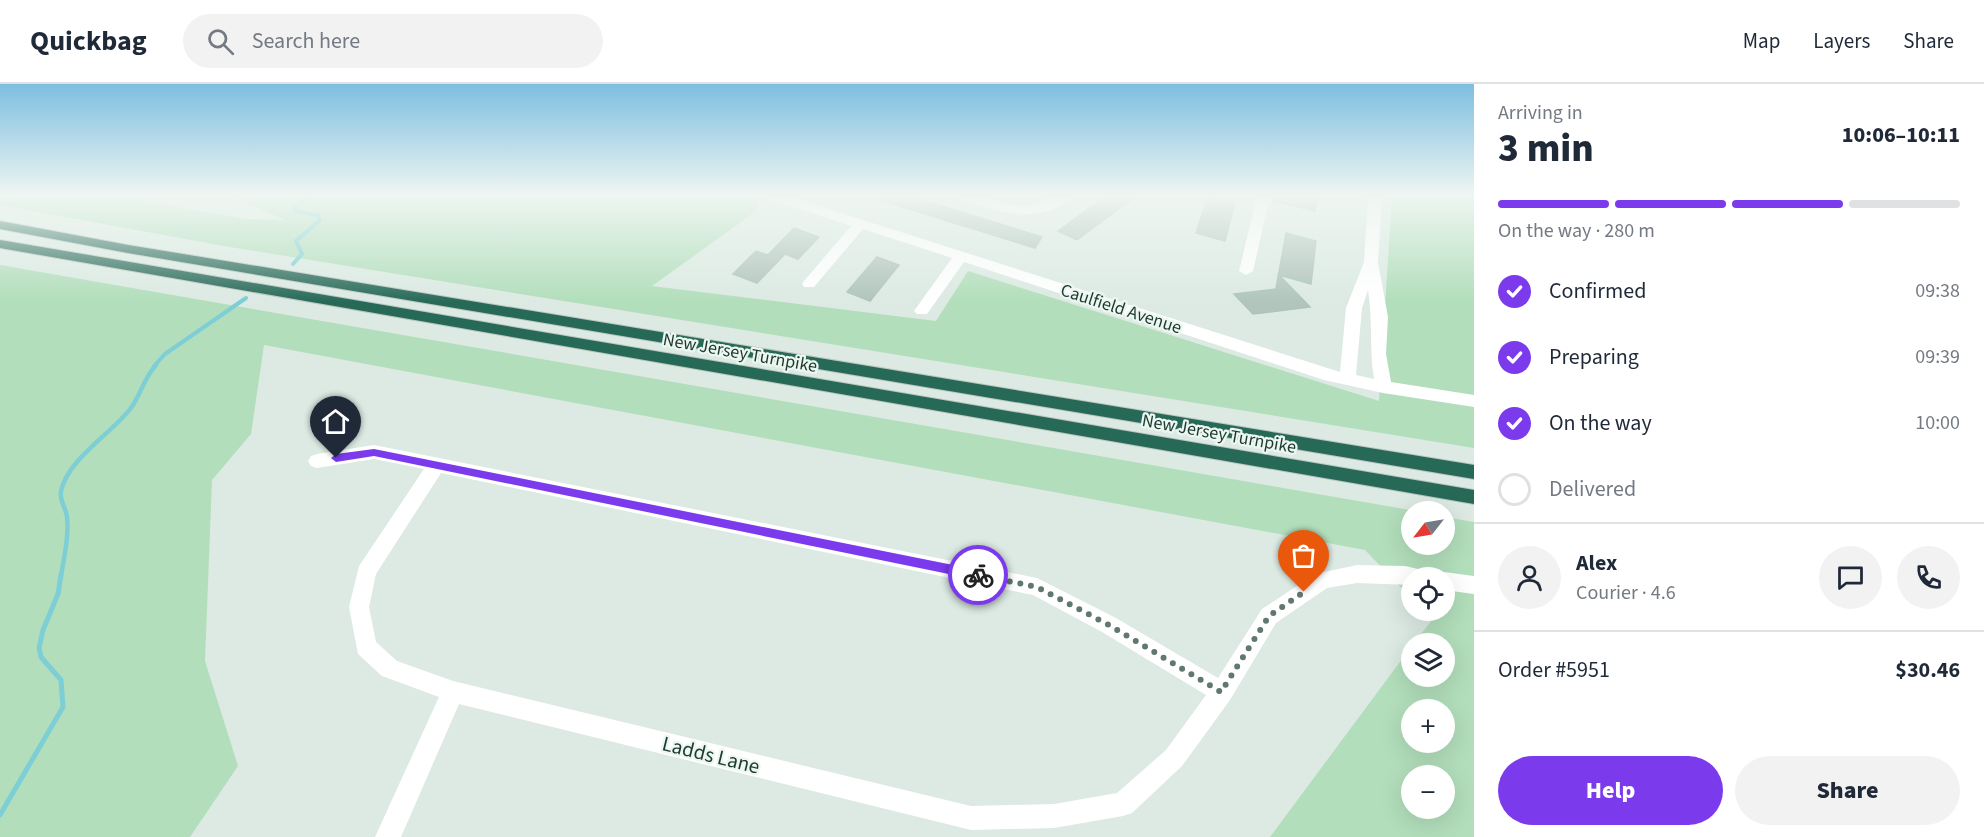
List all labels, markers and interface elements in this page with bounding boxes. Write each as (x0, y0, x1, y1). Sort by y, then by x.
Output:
search box (183, 14, 603, 68)
text: Quickbag (30, 21, 147, 61)
icon: search (204, 25, 237, 58)
text: Search here (252, 25, 360, 57)
text: Map (1743, 26, 1780, 56)
text: Layers (1813, 26, 1870, 56)
text: Share (1903, 26, 1954, 56)
text: Arriving in (1498, 99, 1583, 127)
text: 10:06–10:11 (1842, 119, 1960, 151)
text: 3 min (1498, 121, 1594, 177)
text: On the way · 280 m (1498, 217, 1655, 245)
icon: check (1498, 275, 1531, 308)
text: Confirmed (1549, 275, 1646, 307)
text: 09:38 (1915, 277, 1960, 305)
street label: Caulfield Avenue (1057, 278, 1185, 340)
street label: New Jersey Turnpike (661, 327, 819, 379)
icon: check (1498, 341, 1531, 374)
text: Preparing (1549, 341, 1639, 373)
text: 09:39 (1915, 343, 1960, 371)
pin (310, 396, 361, 458)
icon: home (319, 405, 352, 438)
icon: check (1498, 407, 1531, 440)
text: On the way (1549, 407, 1652, 439)
street label: New Jersey Turnpike (1140, 408, 1298, 460)
text: 10:00 (1915, 409, 1960, 437)
text: Delivered (1549, 473, 1636, 505)
north arrow (1401, 501, 1455, 555)
map controls (1401, 501, 1455, 819)
pin (1278, 530, 1329, 592)
icon: bag (1287, 539, 1320, 572)
courier (948, 545, 1008, 605)
button: person (1498, 546, 1561, 609)
button: chat (1819, 546, 1882, 609)
button: phone (1897, 546, 1960, 609)
text: Alex (1576, 547, 1617, 579)
icon: bike (962, 559, 995, 592)
button: locate (1401, 567, 1455, 621)
text: Courier · 4.6 (1576, 579, 1676, 607)
button: layers (1401, 633, 1455, 687)
text: Order #5951 (1498, 654, 1610, 686)
text: $30.46 (1895, 654, 1960, 686)
button: + (1401, 699, 1455, 753)
street label: Ladds Lane (659, 728, 763, 782)
button: Help (1498, 756, 1723, 825)
button: Share (1735, 756, 1960, 825)
button: − (1401, 765, 1455, 819)

